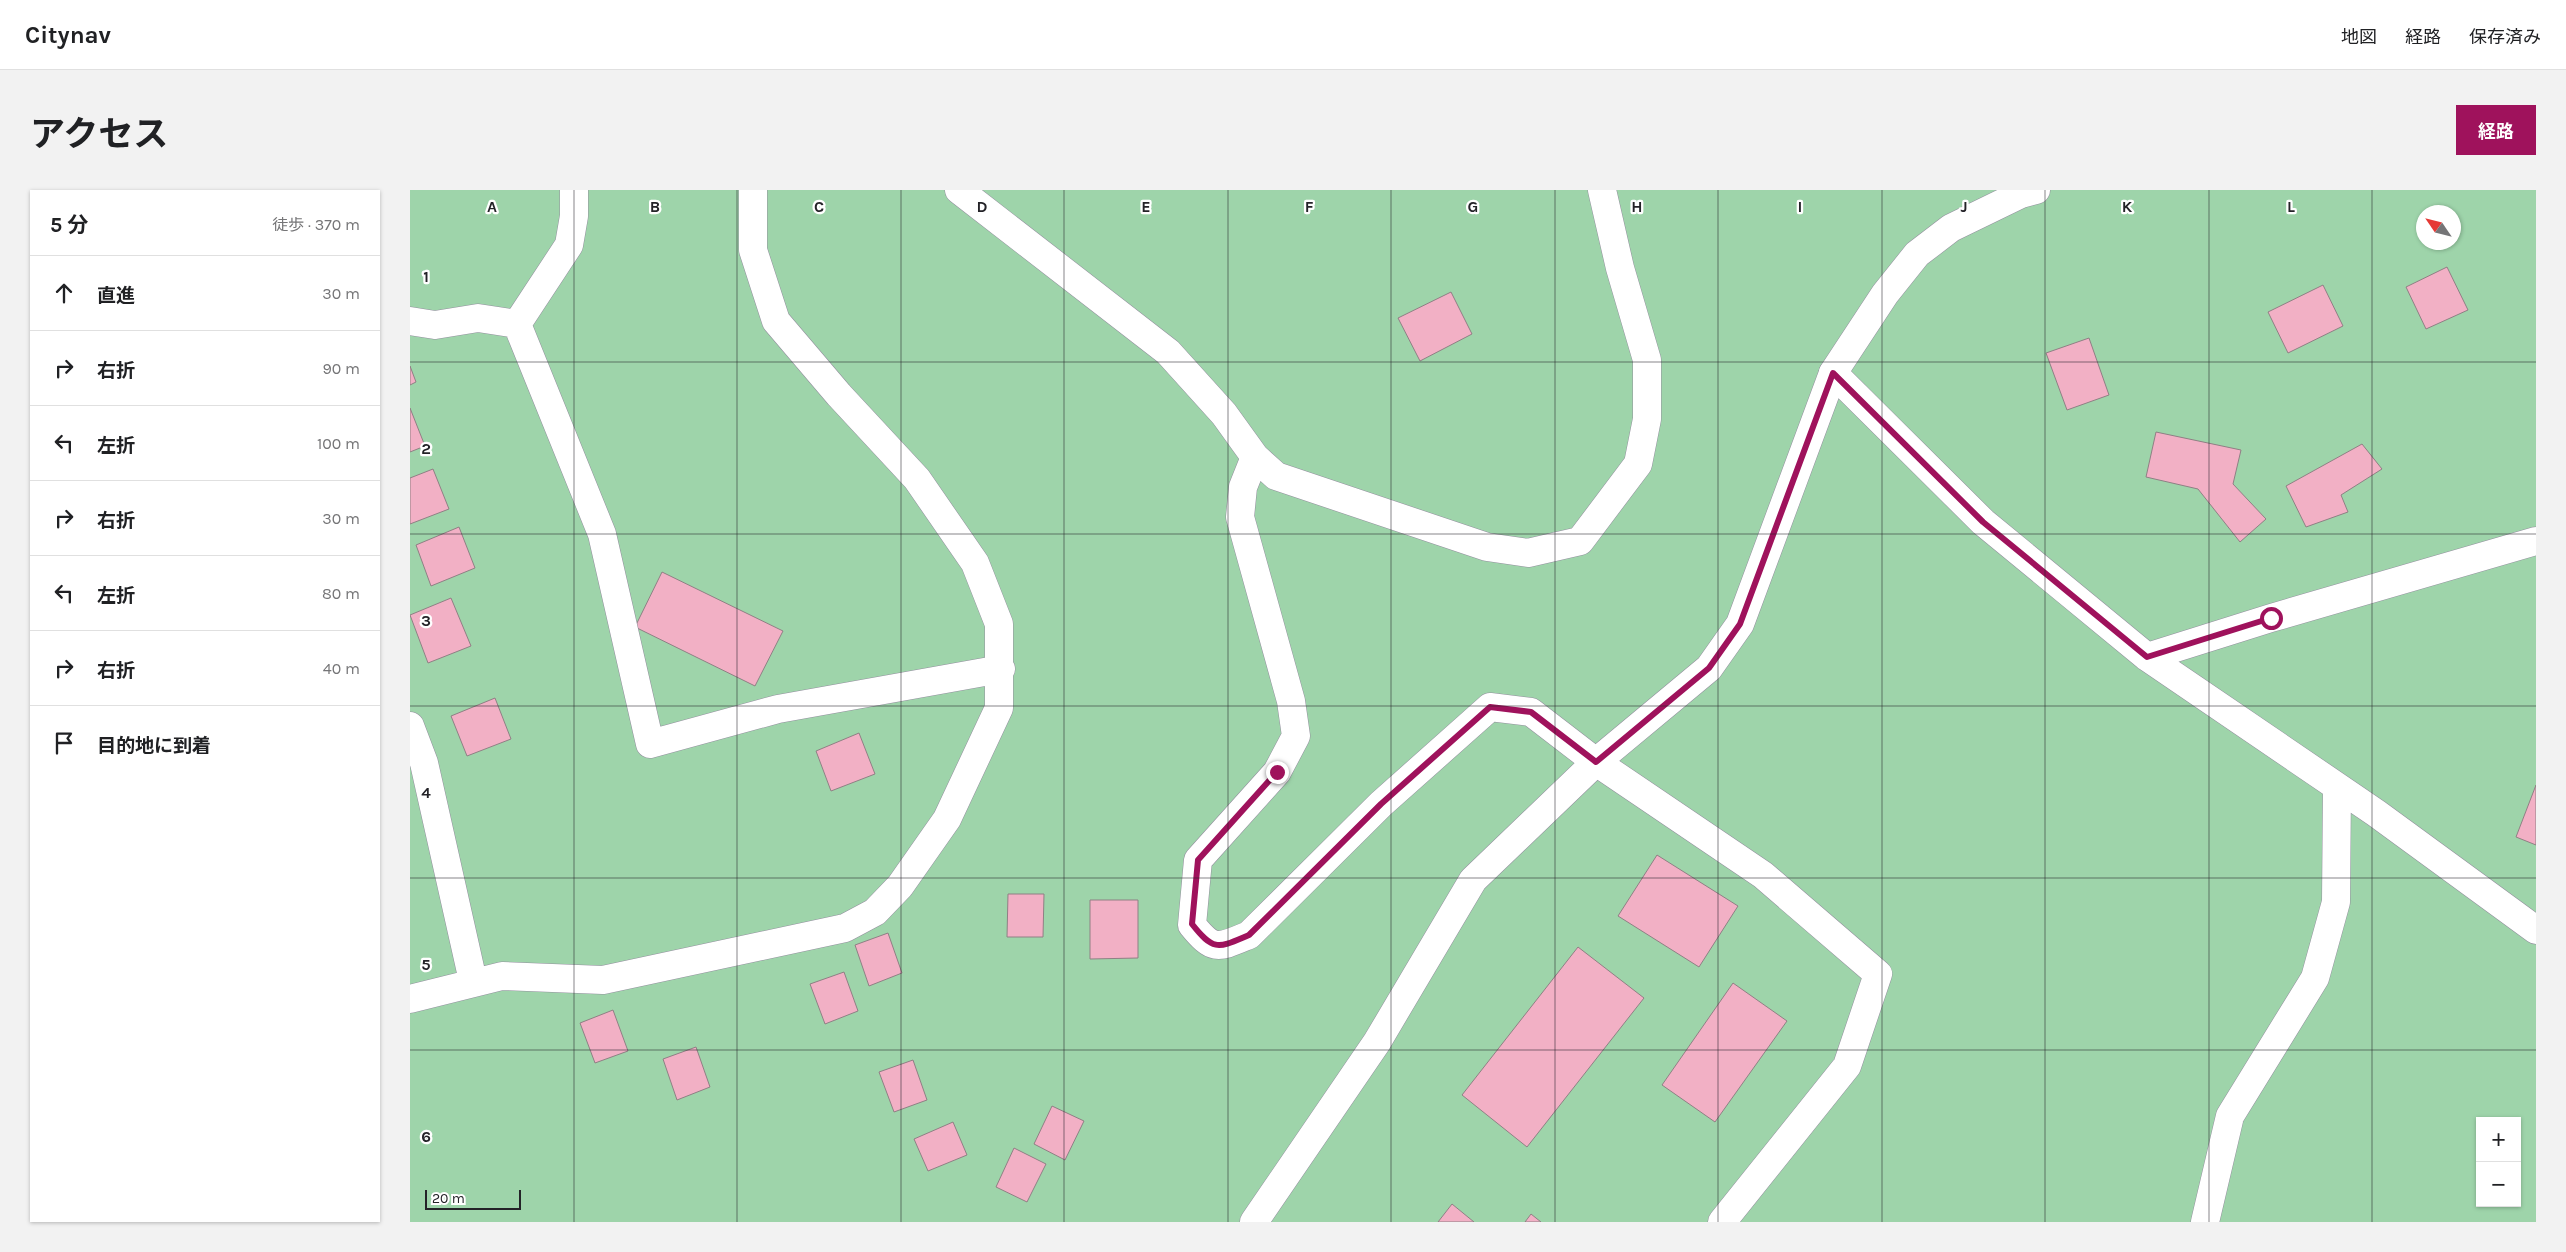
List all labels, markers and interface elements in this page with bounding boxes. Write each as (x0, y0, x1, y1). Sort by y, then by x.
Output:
text: Citynav (25, 21, 111, 49)
text: 地図 (2341, 26, 2377, 48)
text: 経路 (2405, 26, 2441, 48)
text: 保存済み (2469, 26, 2541, 48)
button: 経路 (2456, 105, 2536, 155)
text: アクセス (30, 114, 168, 155)
text: A (487, 197, 497, 216)
text: B (650, 197, 660, 216)
text: C (814, 197, 824, 216)
text: D (977, 197, 988, 216)
text: E (1141, 197, 1151, 216)
text: F (1305, 197, 1314, 216)
text: G (1468, 197, 1478, 216)
text: H (1631, 197, 1643, 216)
text: I (1798, 197, 1802, 216)
text: J (1960, 197, 1968, 216)
text: K (2122, 197, 2133, 216)
text: L (2287, 197, 2295, 216)
north arrow (2416, 205, 2461, 250)
text: 5 分 (50, 213, 89, 237)
text: 徒歩 · 370 m (272, 215, 360, 234)
text: 1 (423, 267, 429, 286)
icon: ahead (50, 279, 78, 307)
text: 30 m (322, 284, 360, 303)
text: 直進 (97, 285, 135, 307)
icon: right (50, 354, 78, 382)
text: 90 m (322, 359, 360, 378)
text: 右折 (97, 360, 135, 382)
icon: left (50, 429, 78, 457)
text: 100 m (317, 434, 360, 453)
text: 左折 (97, 435, 135, 457)
text: 2 (421, 439, 431, 458)
icon: right (50, 504, 78, 532)
text: 30 m (322, 509, 360, 528)
text: 右折 (97, 510, 135, 532)
icon: left (50, 579, 78, 607)
text: 80 m (322, 584, 360, 603)
text: 左折 (97, 585, 135, 607)
route start (2260, 607, 2283, 630)
text: 3 (421, 611, 431, 630)
icon: right (50, 654, 78, 682)
text: 40 m (323, 659, 360, 678)
text: 右折 (97, 660, 135, 682)
icon: arrive (50, 729, 78, 757)
text: 目的地に到着 (97, 735, 211, 757)
route end (1266, 761, 1289, 784)
text: 4 (421, 783, 431, 802)
text: 5 (421, 955, 431, 974)
map controls (2476, 1117, 2521, 1207)
button: + (2476, 1117, 2521, 1162)
text: 6 (421, 1127, 431, 1146)
button: − (2476, 1162, 2521, 1207)
scale bar (425, 1187, 521, 1210)
text: 20 m (432, 1190, 465, 1207)

